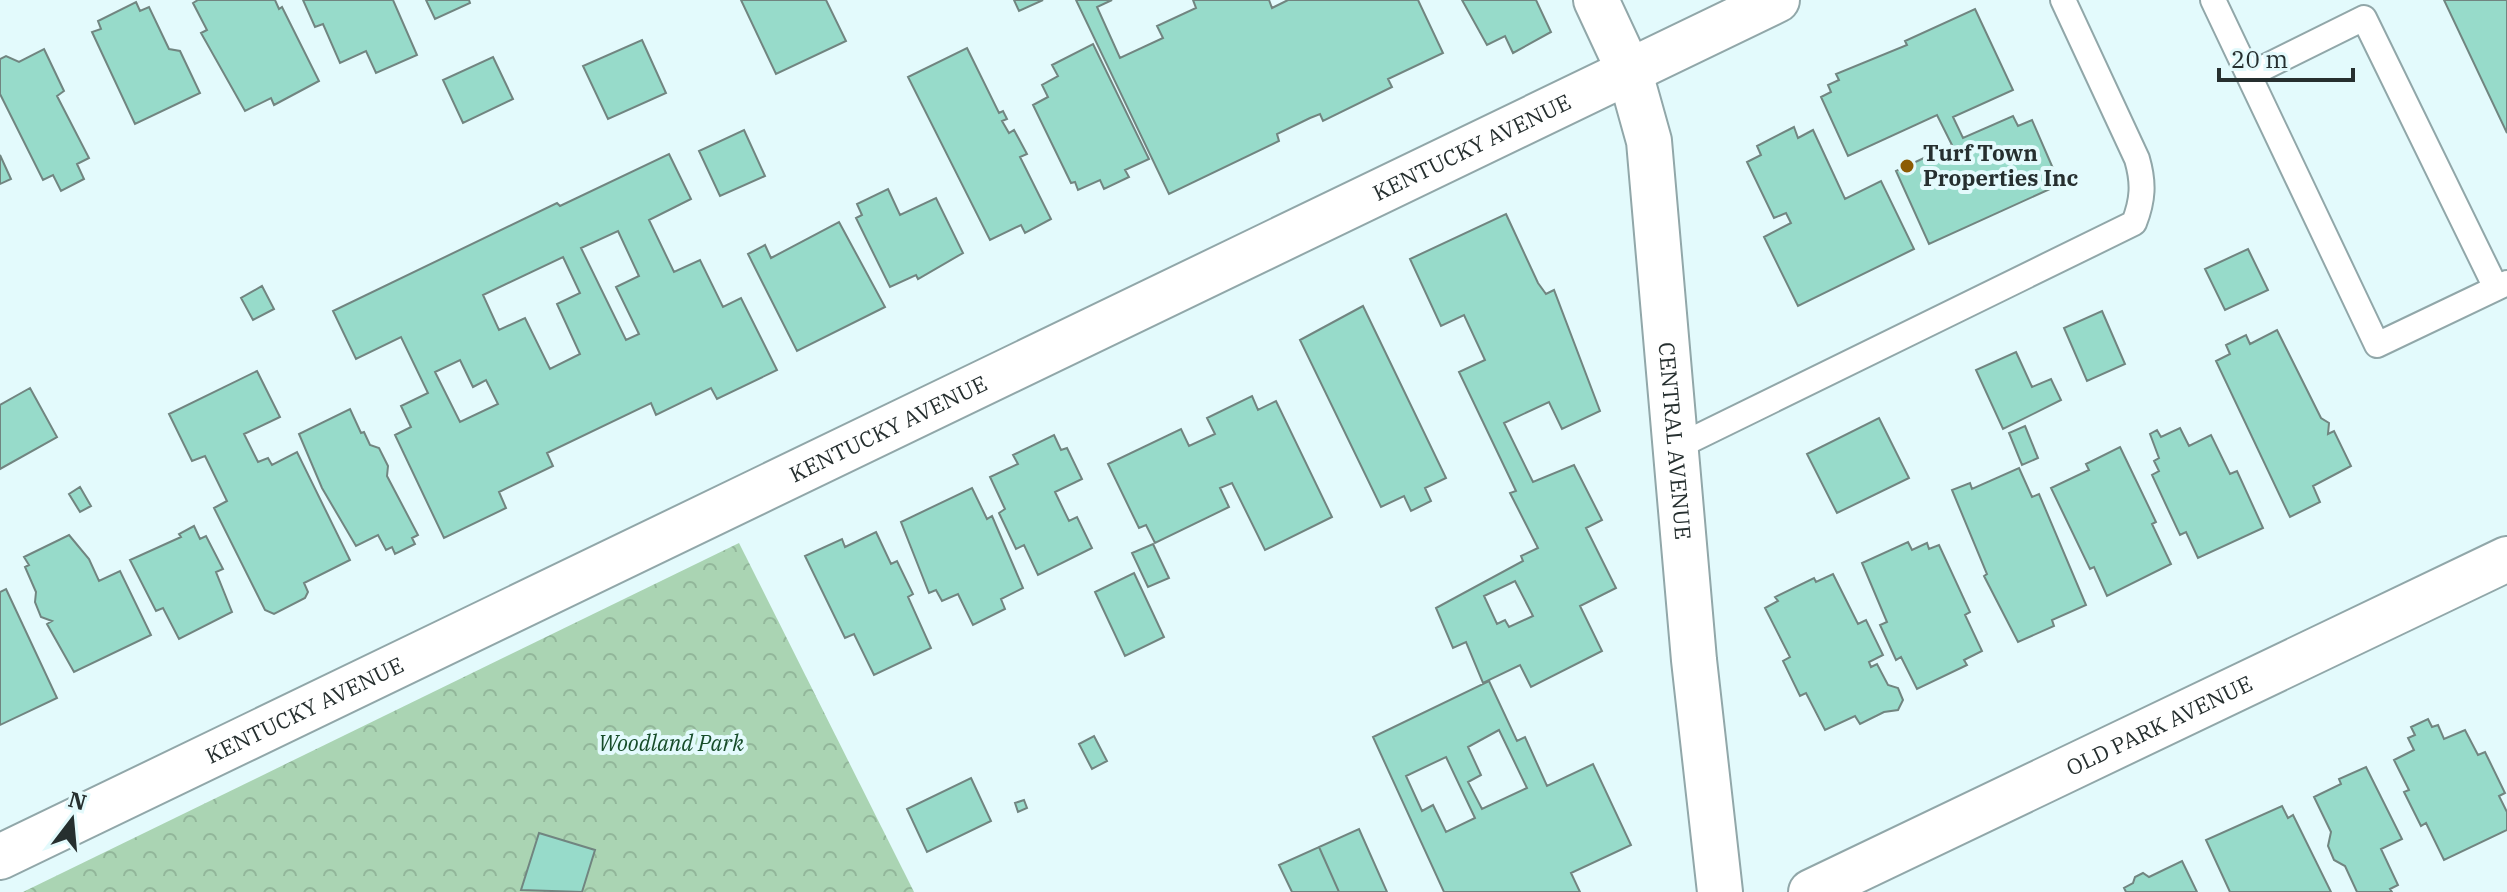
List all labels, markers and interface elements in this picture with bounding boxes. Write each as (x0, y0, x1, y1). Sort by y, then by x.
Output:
scale bar (2219, 32, 2353, 82)
text: 20 m (2231, 43, 2288, 75)
street label: KENTUCKY AVENUE (1368, 87, 1575, 207)
place label: Turf Town Properties Inc (1923, 138, 2079, 192)
marker: Turf Town Properties Inc (1898, 157, 1916, 175)
street label: CENTRAL AVENUE (1652, 341, 1698, 541)
street label: KENTUCKY AVENUE (784, 368, 992, 488)
street label: KENTUCKY AVENUE (200, 650, 408, 770)
street label: OLD PARK AVENUE (2061, 668, 2257, 782)
park label: Woodland Park (598, 728, 744, 757)
north arrow (32, 780, 112, 860)
text: N (65, 784, 90, 817)

